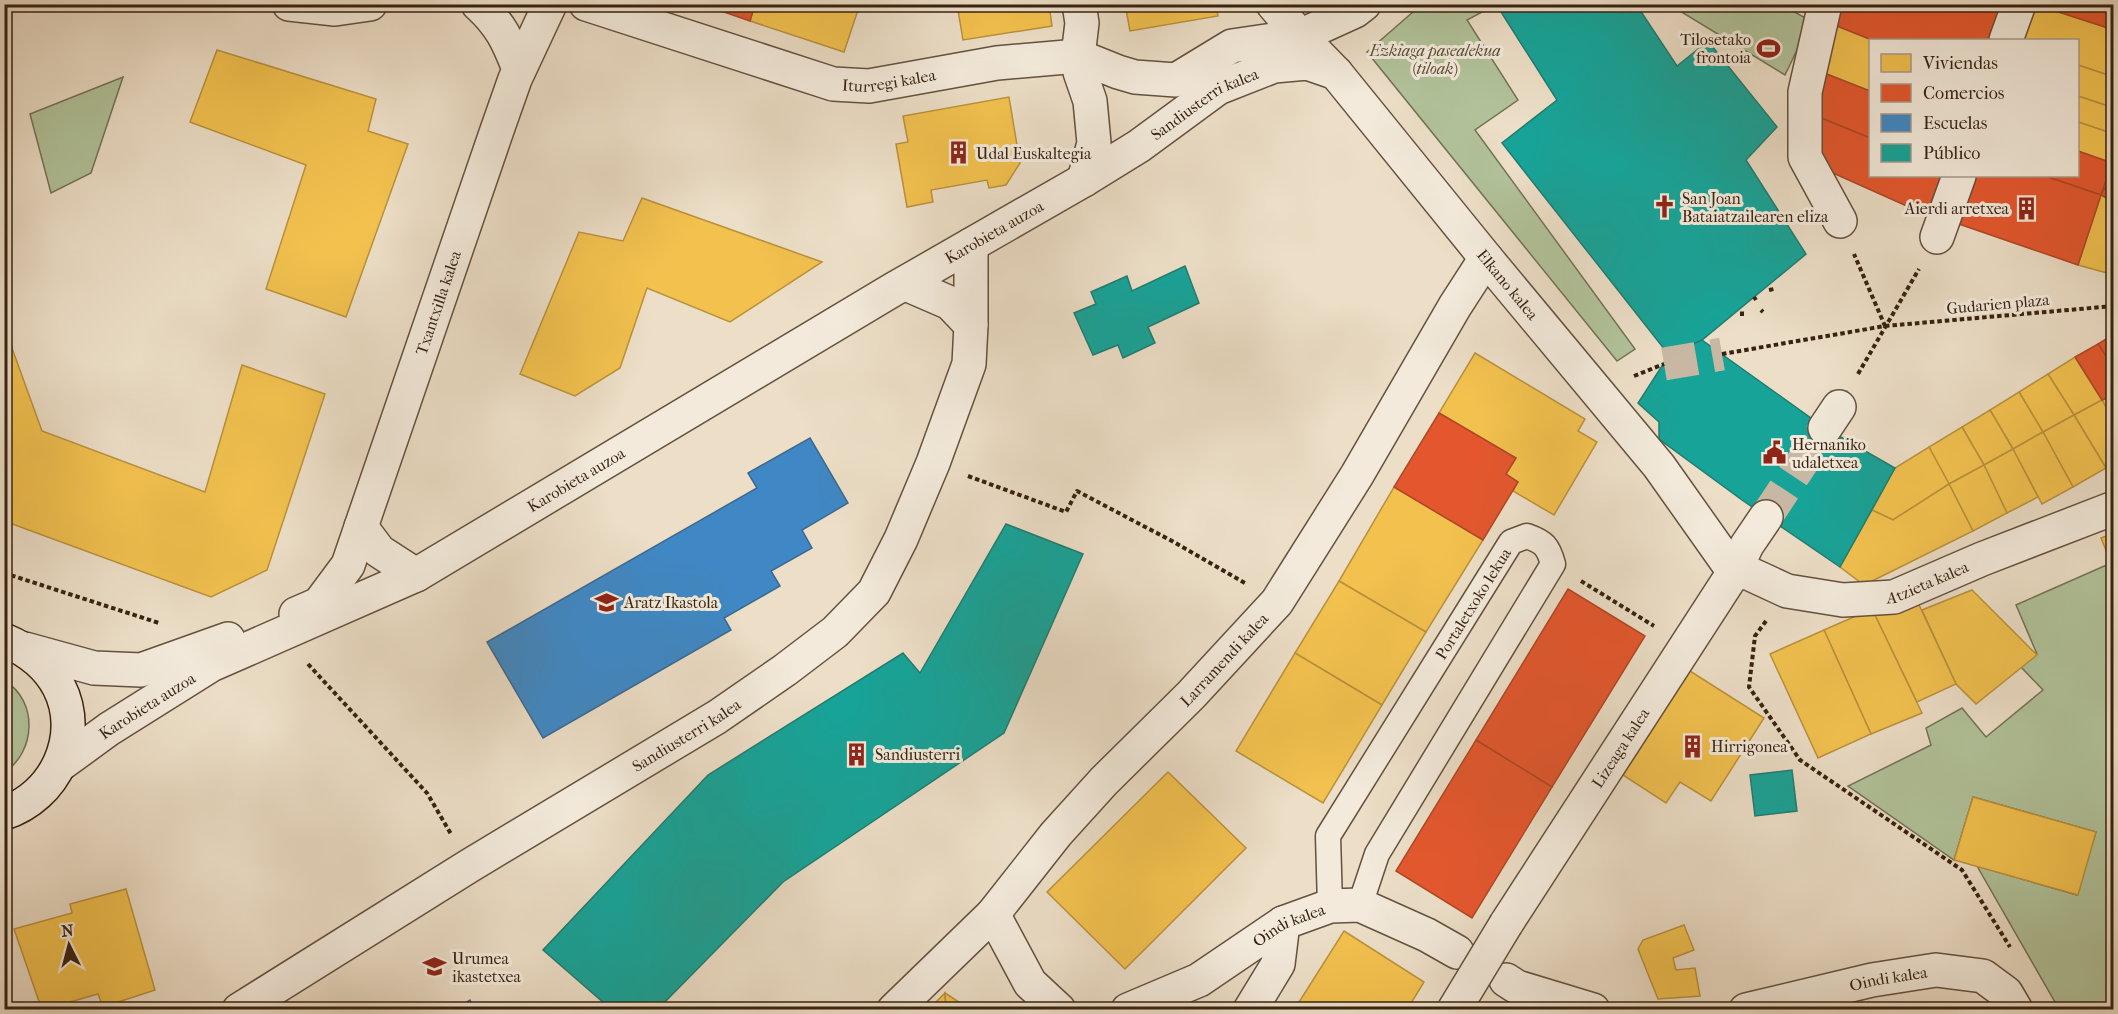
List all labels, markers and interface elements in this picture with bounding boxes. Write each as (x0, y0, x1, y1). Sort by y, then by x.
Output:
place label: Tilosetako frontoia (1680, 30, 1752, 67)
sports icon: Tilosetako frontoia (1756, 35, 1782, 61)
legend (1869, 39, 2079, 177)
park label: Ezkiaga pasealekua (tiloak) (1368, 41, 1501, 78)
text: Viviendas (1922, 53, 1998, 74)
street label: Sandiusterri kalea (1147, 63, 1262, 144)
street label: Iturregi kalea (842, 65, 938, 96)
text: Comercios (1923, 83, 2005, 104)
text: Escuelas (1923, 113, 1988, 134)
building icon: Udal Euskaltegia (945, 140, 971, 166)
text: Público (1923, 143, 1980, 164)
place label: Udal Euskaltegia (976, 144, 1092, 163)
place label: San Joan Bataiatzailearen eliza (1682, 189, 1829, 226)
church icon: San Joan Bataiatzailearen eliza (1651, 194, 1677, 220)
building icon: Aierdi arretxea (2014, 195, 2040, 221)
street label: Karobieta auzoa (941, 196, 1047, 267)
place label: Aierdi arretxea (1904, 199, 2010, 218)
street label: Elkano kalea (1473, 245, 1543, 324)
street label: Txantxilla kalea (411, 247, 465, 357)
street label: Gudarien plaza (1946, 290, 2051, 318)
place label: Hernaniko udaletxea (1791, 435, 1866, 472)
public building icon: Hernaniko udaletxea (1761, 440, 1787, 466)
street label: Karobieta auzoa (524, 443, 629, 516)
street label: Portaletxoko lekua (1431, 544, 1515, 663)
street label: Atzieta kalea (1885, 556, 1972, 607)
school or university icon: Aratz Ikastola (593, 589, 619, 615)
place label: Aratz Ikastola (623, 593, 719, 612)
street label: Larramendi kalea (1176, 608, 1272, 710)
street label: Karobieta auzoa (95, 668, 199, 743)
street label: Sandiusterri kalea (628, 694, 744, 775)
street label: Lizeaga kalea (1587, 704, 1653, 791)
building icon: Hirrigonea (1680, 733, 1706, 759)
place label: Hirrigonea (1711, 737, 1788, 756)
building icon: Sandiusterri (844, 741, 870, 767)
place label: Sandiusterri (875, 745, 960, 764)
street label: Oindi kalea (1249, 899, 1328, 950)
north arrow (39, 915, 99, 975)
text: N (60, 920, 75, 941)
place label: Urumea ikastetxea (452, 949, 521, 986)
school or university icon: Urumea ikastetxea (421, 954, 447, 980)
street label: Oindi kalea (1848, 962, 1929, 995)

